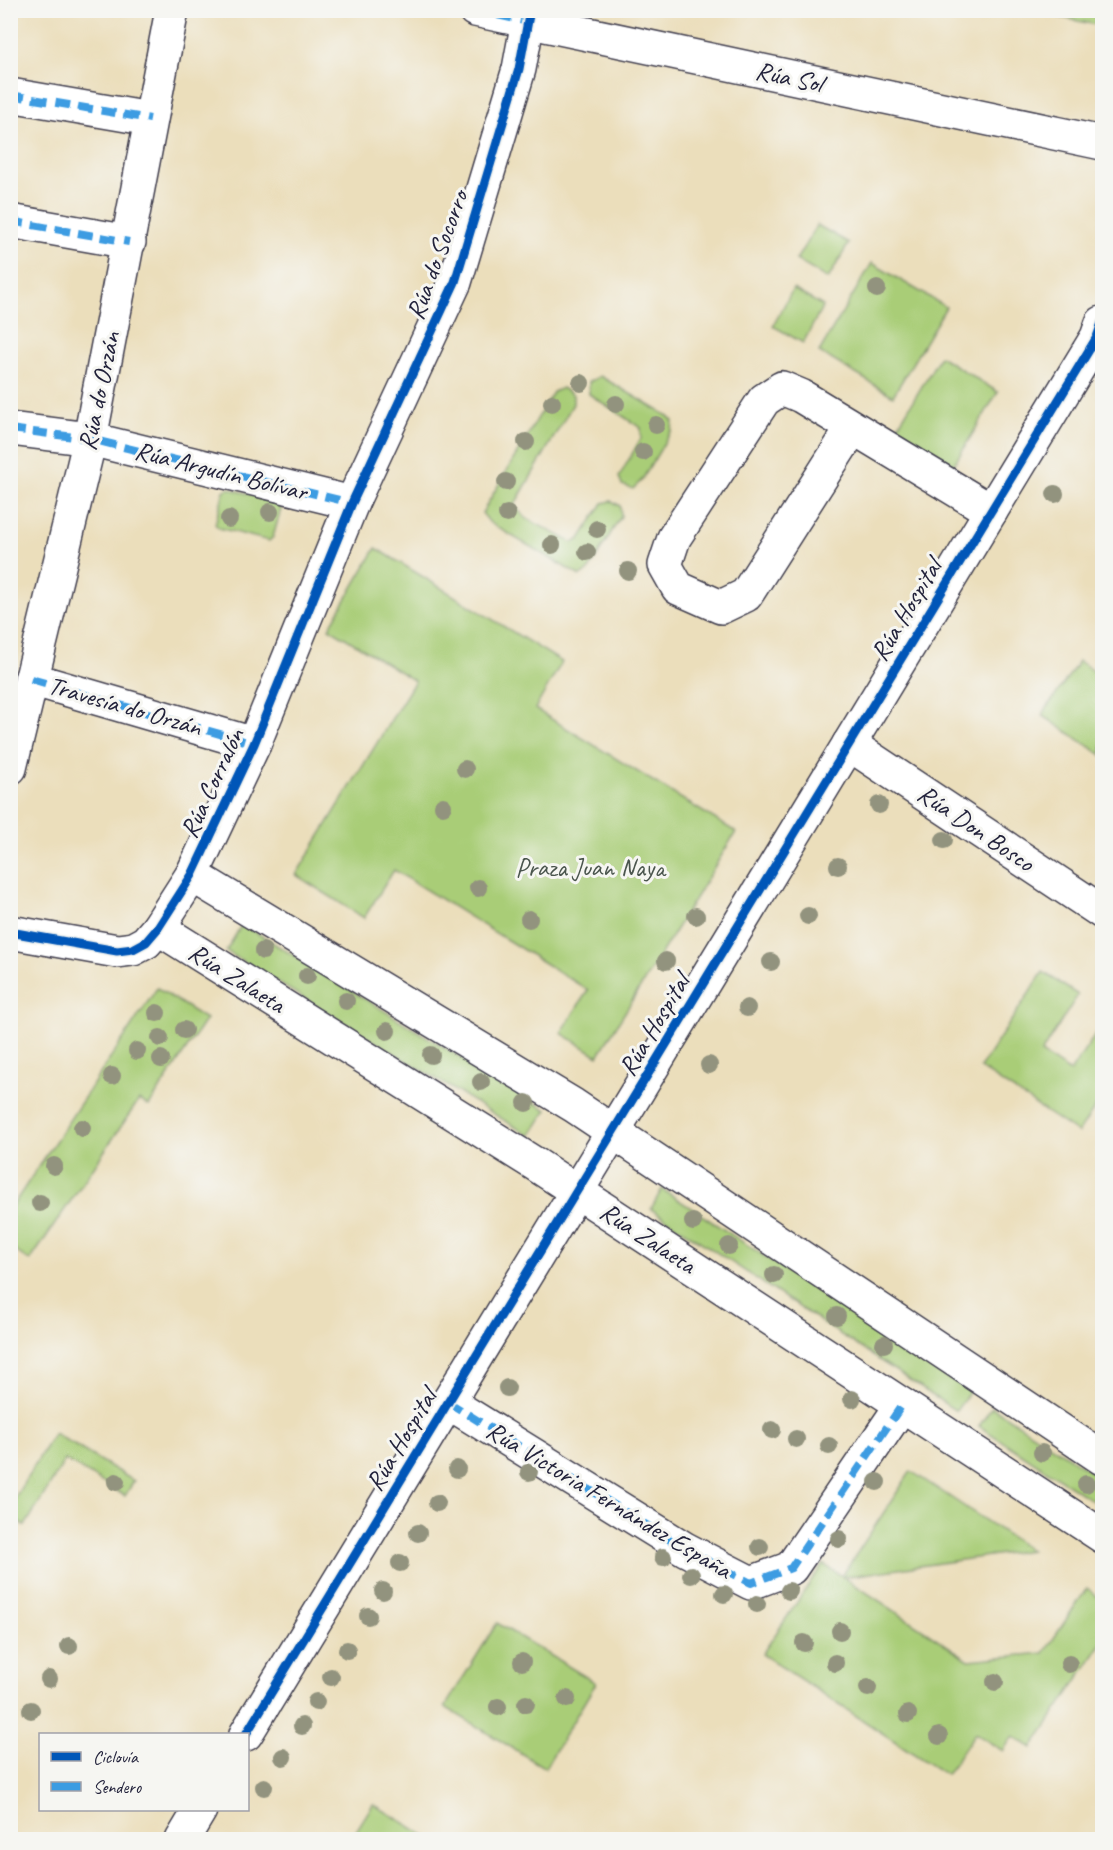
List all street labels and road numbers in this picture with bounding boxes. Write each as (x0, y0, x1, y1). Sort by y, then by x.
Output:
street label: Rúa Sol (753, 54, 830, 101)
street label: Rúa do Socorro (398, 183, 477, 324)
street label: Rúa do Orzán (70, 327, 128, 453)
street label: Rúa Argudín Bolívar (131, 434, 312, 509)
street label: Rúa Hospital (863, 549, 952, 667)
street label: Travesía do Orzán (44, 668, 207, 744)
street label: Rúa Corralón (172, 722, 252, 843)
street label: Rúa Don Bosco (911, 777, 1042, 880)
street label: Rúa Zalaeta (183, 935, 293, 1021)
street label: Rúa Hospital (611, 964, 700, 1082)
street label: Rúa Zalaeta (594, 1195, 703, 1282)
street label: Rúa Hospital (358, 1379, 447, 1497)
street label: Rúa Victoria Fernández España (480, 1414, 739, 1587)

